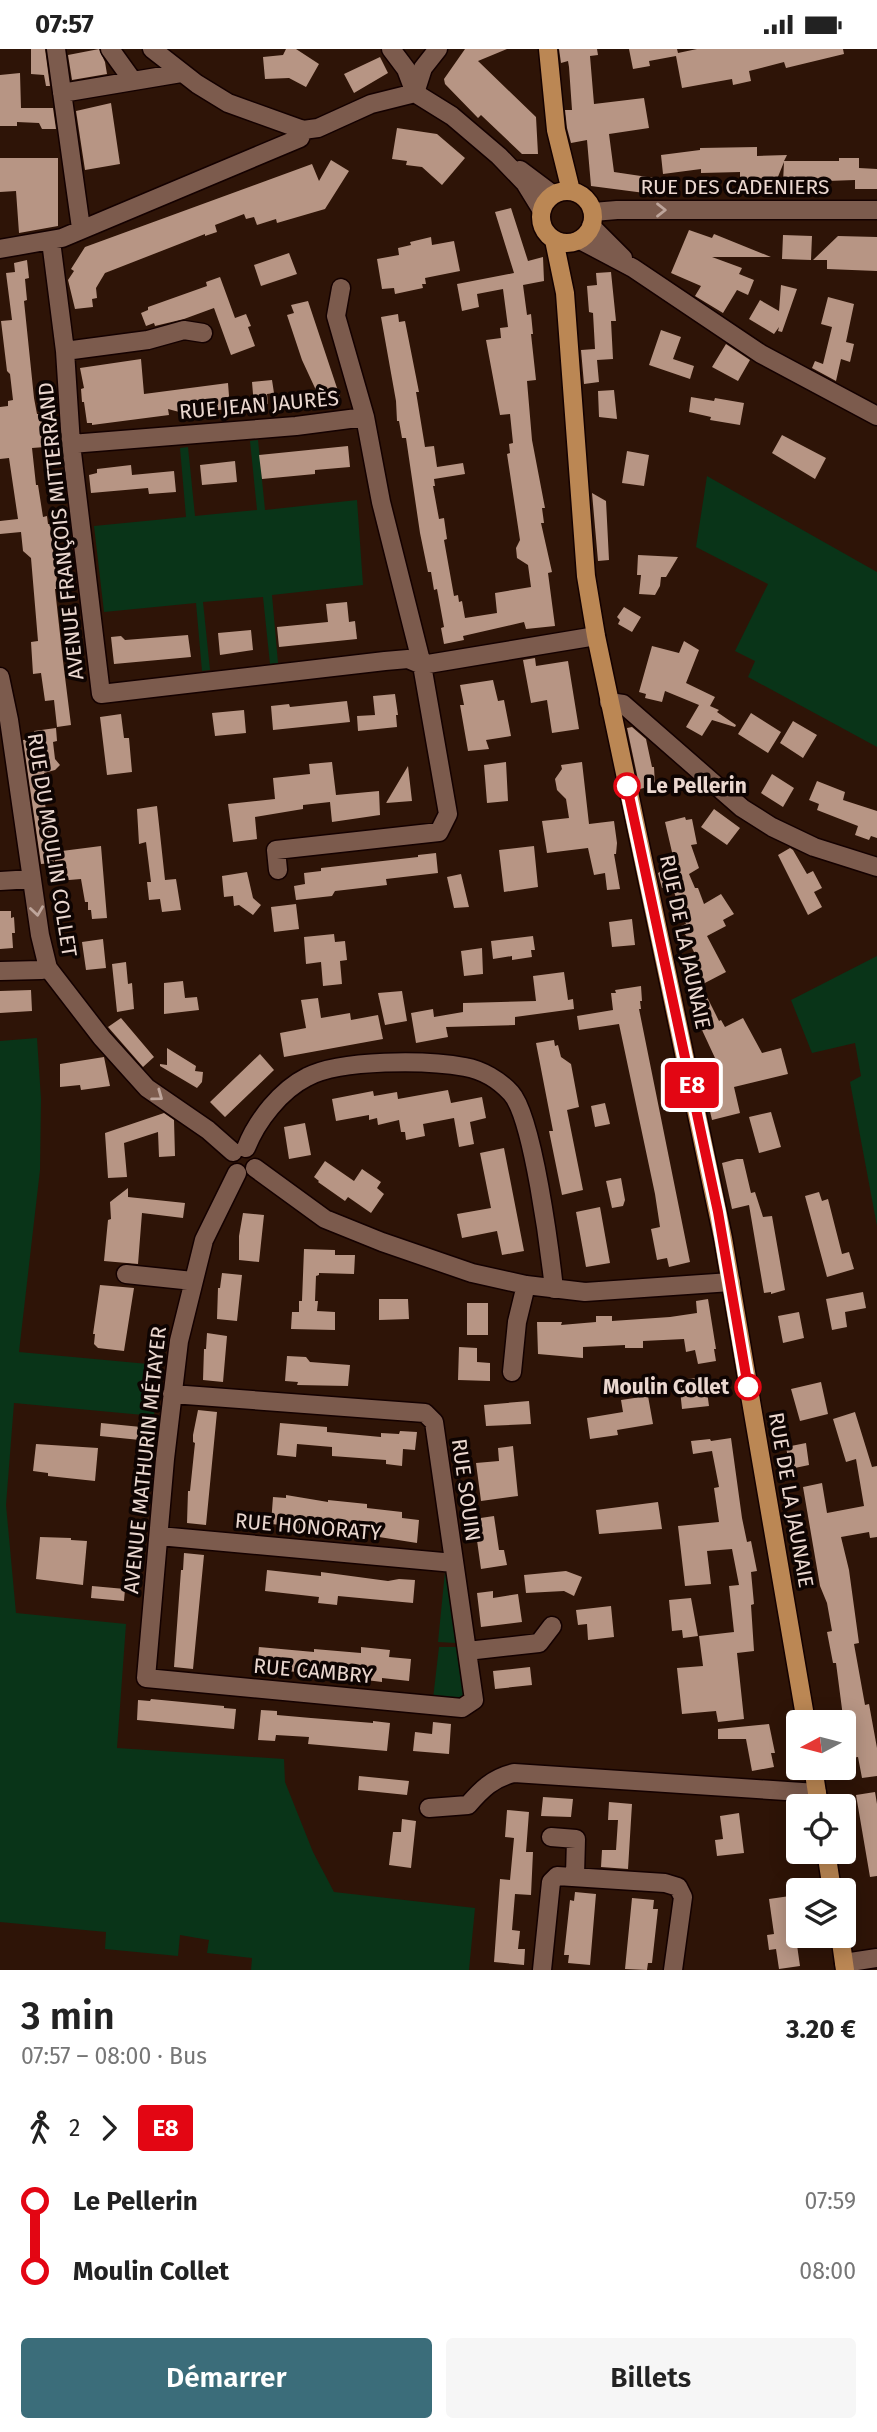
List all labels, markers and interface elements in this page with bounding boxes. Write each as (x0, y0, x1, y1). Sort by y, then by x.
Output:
text: 07:57 (35, 9, 94, 40)
street label: RUE DES CADENIERS (640, 174, 830, 200)
one-way arrow (656, 202, 666, 218)
street label: AVENUE FRANÇOIS MITTERRAND (32, 381, 90, 681)
street label: RUE JEAN JAURÈS (178, 385, 340, 425)
street label: RUE DU MOULIN COLLET (21, 731, 83, 959)
marker: Le Pellerin (614, 773, 640, 799)
place label: Le Pellerin (646, 773, 747, 799)
street label: RUE DE LA JAUNAIE (654, 852, 716, 1032)
one-way arrow (29, 905, 44, 917)
line badge: E8 (660, 1062, 724, 1108)
text: E8 (679, 1071, 705, 1099)
one-way arrow (150, 1088, 163, 1100)
street label: AVENUE MATHURIN MÉTAYER (118, 1325, 172, 1595)
place label: Moulin Collet (603, 1374, 730, 1400)
marker: Moulin Collet (735, 1374, 761, 1400)
street label: RUE DE LA JAUNAIE (763, 1410, 819, 1590)
street label: RUE SOUIN (446, 1437, 486, 1543)
street label: RUE HONORATY (234, 1508, 383, 1546)
street label: RUE CAMBRY (252, 1653, 374, 1689)
north arrow (786, 1710, 856, 1780)
map controls (786, 1710, 856, 1948)
button: locate (786, 1794, 856, 1864)
button: layers (786, 1878, 856, 1948)
text: 3 min (21, 1993, 115, 2039)
text: 3.20 € (786, 2014, 856, 2045)
text: 07:57 – 08:00 · Bus (21, 2042, 207, 2070)
icon: walk (21, 2109, 59, 2147)
icon: forward (90, 2109, 128, 2147)
text: 2 (69, 2114, 80, 2142)
text: E8 (152, 2114, 179, 2142)
text: Le Pellerin (73, 2186, 198, 2217)
text: 07:59 (805, 2187, 856, 2215)
text: Moulin Collet (73, 2256, 229, 2287)
text: 08:00 (799, 2257, 856, 2285)
button: Démarrer (21, 2338, 432, 2418)
button: Billets (446, 2338, 856, 2418)

